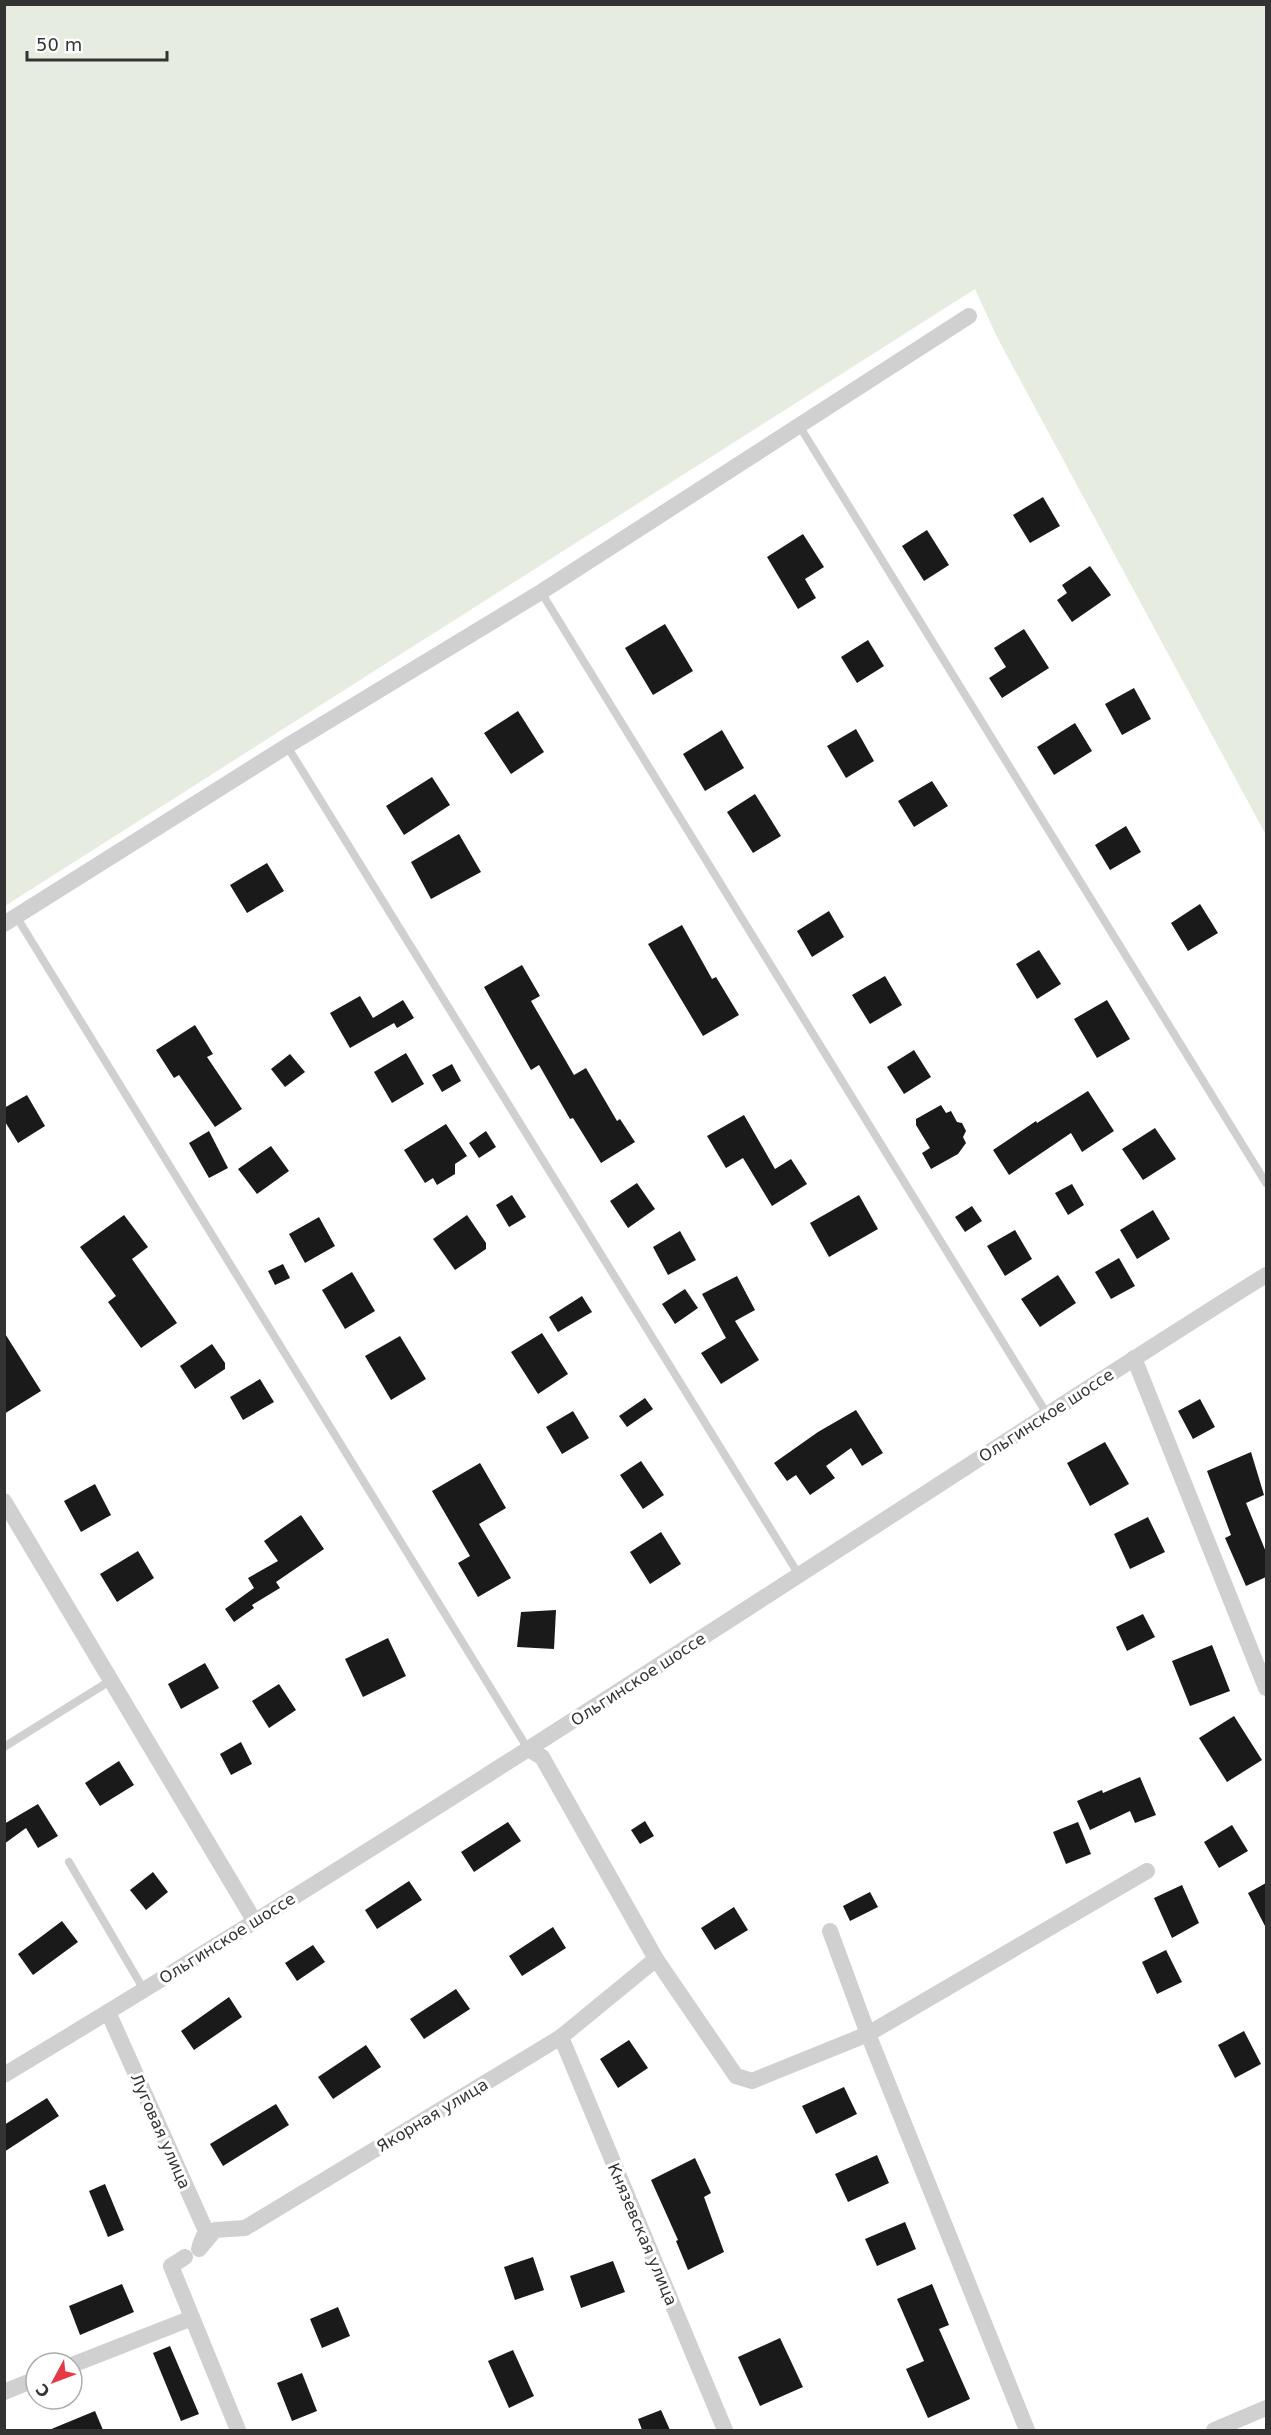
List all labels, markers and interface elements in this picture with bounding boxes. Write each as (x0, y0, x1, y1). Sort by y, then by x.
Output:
scale bar (27, 24, 166, 62)
text: 50 m (36, 34, 82, 55)
street label: Ольгинское шоссе (975, 1365, 1117, 1466)
street label: Ольгинское шоссе (567, 1629, 709, 1730)
street label: Ольгинское шоссе (156, 1889, 299, 1988)
street label: Луговая улица (127, 2070, 195, 2192)
street label: Якорная улица (373, 2075, 491, 2156)
street label: Князевская улица (604, 2160, 681, 2308)
north arrow (24, 2351, 84, 2411)
text: С (32, 2380, 54, 2401)

